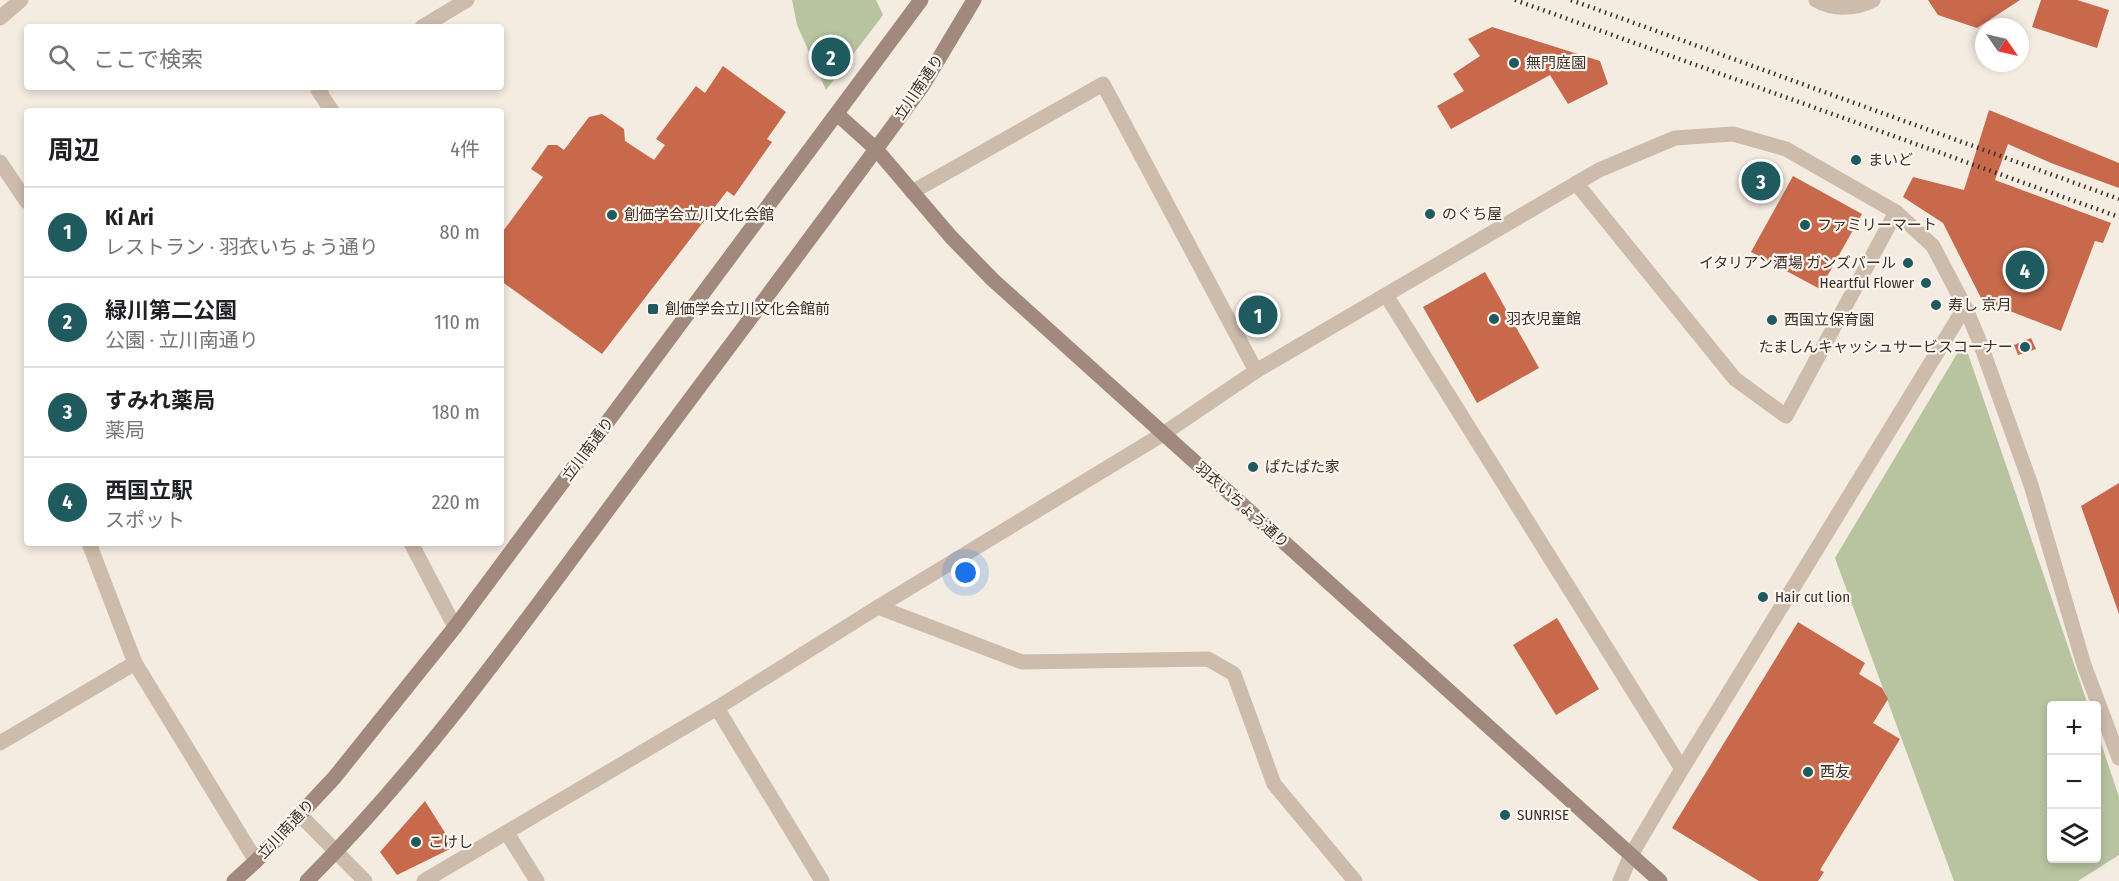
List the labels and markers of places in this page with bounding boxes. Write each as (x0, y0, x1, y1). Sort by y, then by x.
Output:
pin: 2 (812, 34, 850, 80)
place label: 無門庭園 (1526, 54, 1586, 72)
marker: 無門庭園 (1507, 56, 1521, 70)
place label: まいど (1868, 151, 1913, 169)
marker: まいど (1849, 153, 1863, 167)
pin: 3 (1742, 158, 1780, 204)
place label: のぐち屋 (1442, 205, 1502, 223)
place label: 創価学会立川文化会館 (624, 206, 774, 224)
marker: のぐち屋 (1423, 207, 1437, 221)
marker: 創価学会立川文化会館 (605, 208, 619, 222)
place label: ファミリーマート (1817, 216, 1937, 234)
marker: ファミリーマート (1798, 218, 1812, 232)
pin: 4 (2006, 248, 2044, 292)
place label: イタリアン酒場 ガンズバール (1699, 254, 1896, 272)
marker: イタリアン酒場 ガンズバール (1901, 256, 1915, 270)
place label: Heartful Flower (1820, 274, 1915, 292)
marker: Heartful Flower (1919, 276, 1933, 290)
pin: 1 (1238, 292, 1278, 338)
place label: 寿し 京月 (1948, 296, 2012, 314)
marker: 寿し 京月 (1929, 298, 1943, 312)
place label: 創価学会立川文化会館前 (665, 300, 830, 318)
marker: 創価学会立川文化会館前 (646, 302, 660, 316)
place label: 羽衣児童館 (1506, 310, 1581, 328)
place label: 西国立保育園 (1784, 311, 1874, 329)
marker: 羽衣児童館 (1487, 312, 1501, 326)
marker: 西国立保育園 (1765, 313, 1779, 327)
place label: たましんキャッシュサービスコーナー (1758, 338, 2013, 356)
marker: たましんキャッシュサービスコーナー (2018, 340, 2032, 354)
place label: ぱたぱた家 (1265, 458, 1340, 476)
marker: ぱたぱた家 (1246, 460, 1260, 474)
place label: Hair cut lion (1775, 588, 1850, 606)
marker: Hair cut lion (1756, 590, 1770, 604)
place label: 西友 (1820, 763, 1850, 781)
marker: 西友 (1801, 765, 1815, 779)
place label: SUNRISE (1517, 806, 1569, 824)
marker: SUNRISE (1498, 808, 1512, 822)
place label: こけし (428, 833, 473, 851)
marker: こけし (409, 835, 423, 849)

